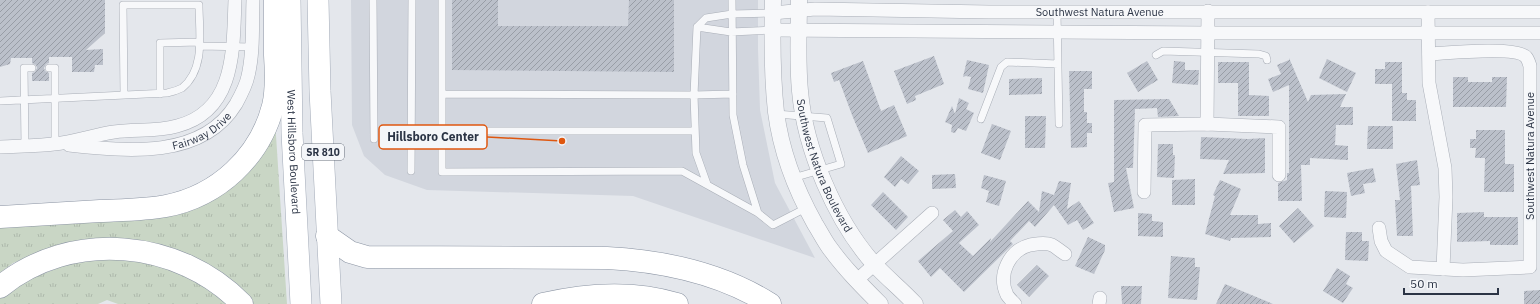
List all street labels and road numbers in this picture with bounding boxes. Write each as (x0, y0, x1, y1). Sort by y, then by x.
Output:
street label: Southwest Natura Avenue (1036, 5, 1164, 19)
street label: West Hillsboro Boulevard (284, 90, 303, 215)
street label: Southwest Natura Avenue (1523, 92, 1537, 220)
street label: Southwest Natura Boulevard (794, 98, 855, 235)
street label: Fairway Drive (171, 109, 234, 153)
road number: SR 810 (302, 144, 344, 160)

